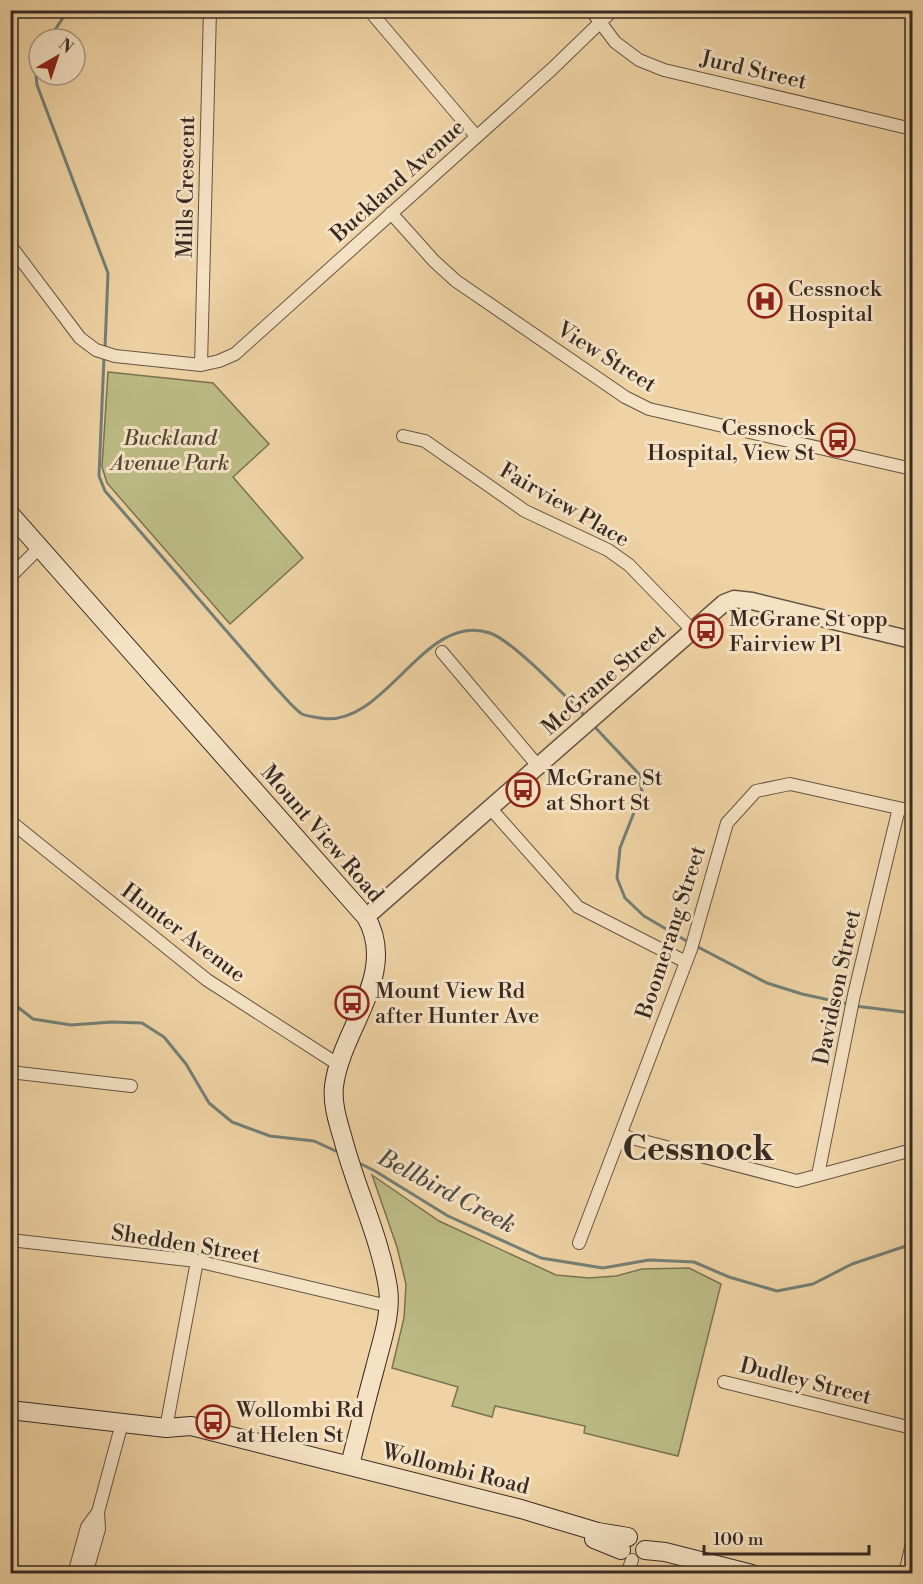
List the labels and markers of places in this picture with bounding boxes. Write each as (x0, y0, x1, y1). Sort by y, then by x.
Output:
place label: Cessnock Hospital (788, 276, 883, 328)
hospital icon: Cessnock Hospital (747, 283, 783, 319)
place label: Cessnock Hospital, View St (647, 415, 817, 467)
bus stop icon: Cessnock Hospital, View St (820, 422, 856, 458)
place label: McGrane St opp Fairview Pl (729, 606, 888, 658)
bus stop icon: McGrane St opp Fairview Pl (688, 613, 724, 649)
place label: McGrane St at Short St (546, 765, 663, 817)
bus stop icon: McGrane St at Short St (505, 772, 541, 808)
place label: Mount View Rd after Hunter Ave (375, 978, 539, 1030)
bus stop icon: Mount View Rd after Hunter Ave (334, 985, 370, 1021)
place label: Wollombi Rd at Helen St (235, 1397, 364, 1449)
bus stop icon: Wollombi Rd at Helen St (195, 1404, 231, 1440)

